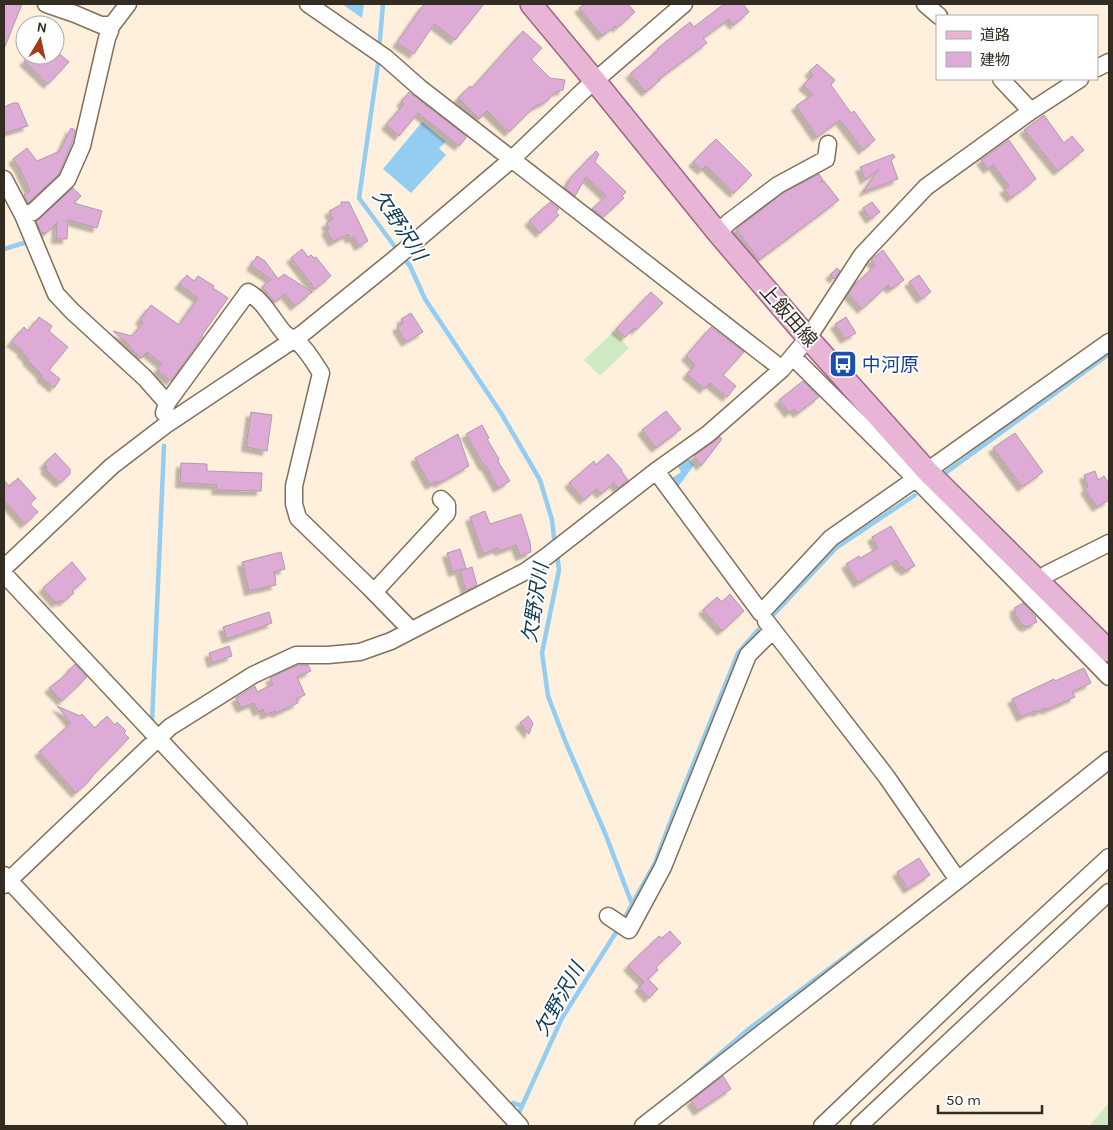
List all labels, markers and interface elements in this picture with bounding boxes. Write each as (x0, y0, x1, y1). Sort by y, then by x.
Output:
north arrow (15, 15, 65, 65)
legend (936, 15, 1098, 80)
text: N (36, 18, 48, 37)
text: 道路 (980, 26, 1010, 44)
text: 建物 (980, 51, 1010, 69)
water label: 欠野沢川 (368, 185, 432, 267)
street label: 上飯田線 (755, 280, 821, 352)
bus stop icon: 中河原 (828, 349, 858, 379)
place label: 中河原 (862, 354, 919, 376)
water label: 欠野沢川 (518, 560, 553, 644)
water label: 欠野沢川 (530, 957, 590, 1040)
scale bar (938, 1082, 1042, 1114)
text: 50 m (946, 1091, 981, 1109)

